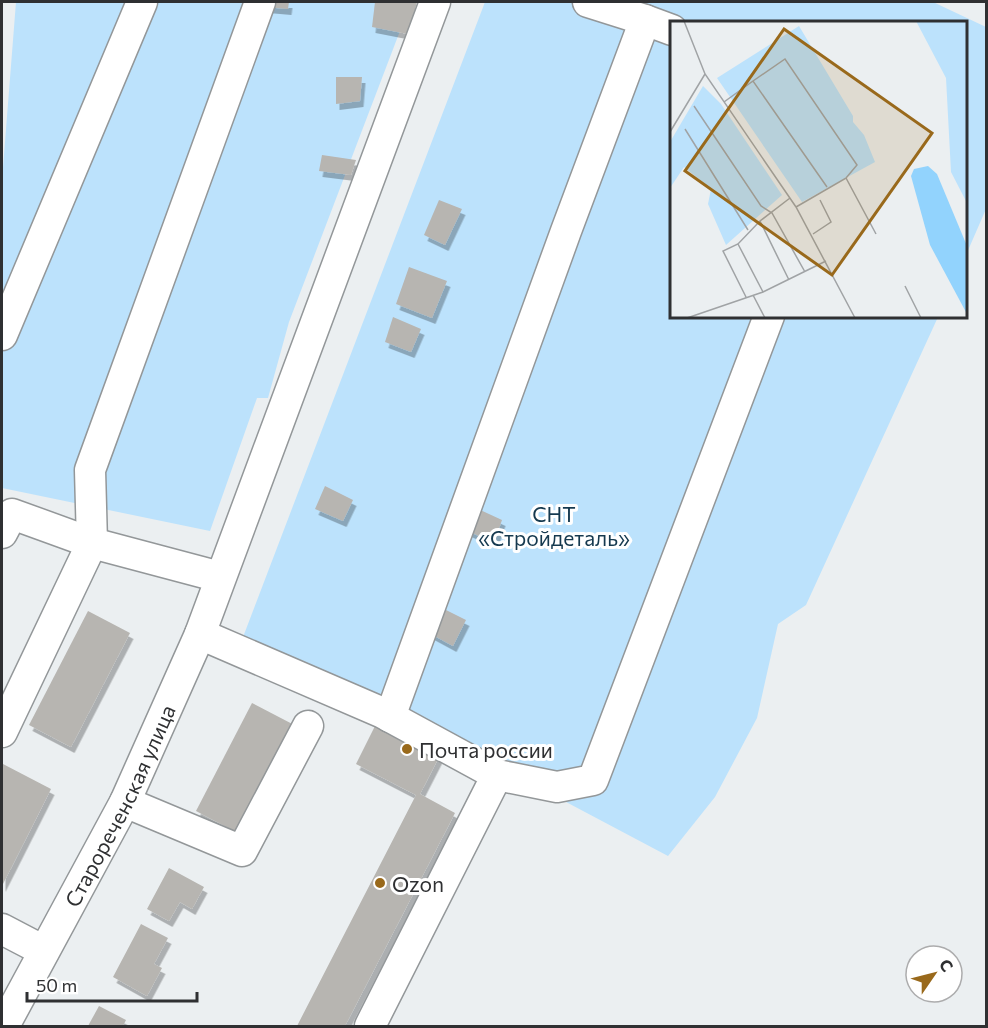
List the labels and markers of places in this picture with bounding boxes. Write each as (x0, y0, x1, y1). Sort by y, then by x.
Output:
place label: Почта россии (419, 737, 553, 762)
marker: Почта россии (400, 742, 414, 756)
place label: Ozon (392, 871, 444, 896)
marker: Ozon (373, 876, 387, 890)

